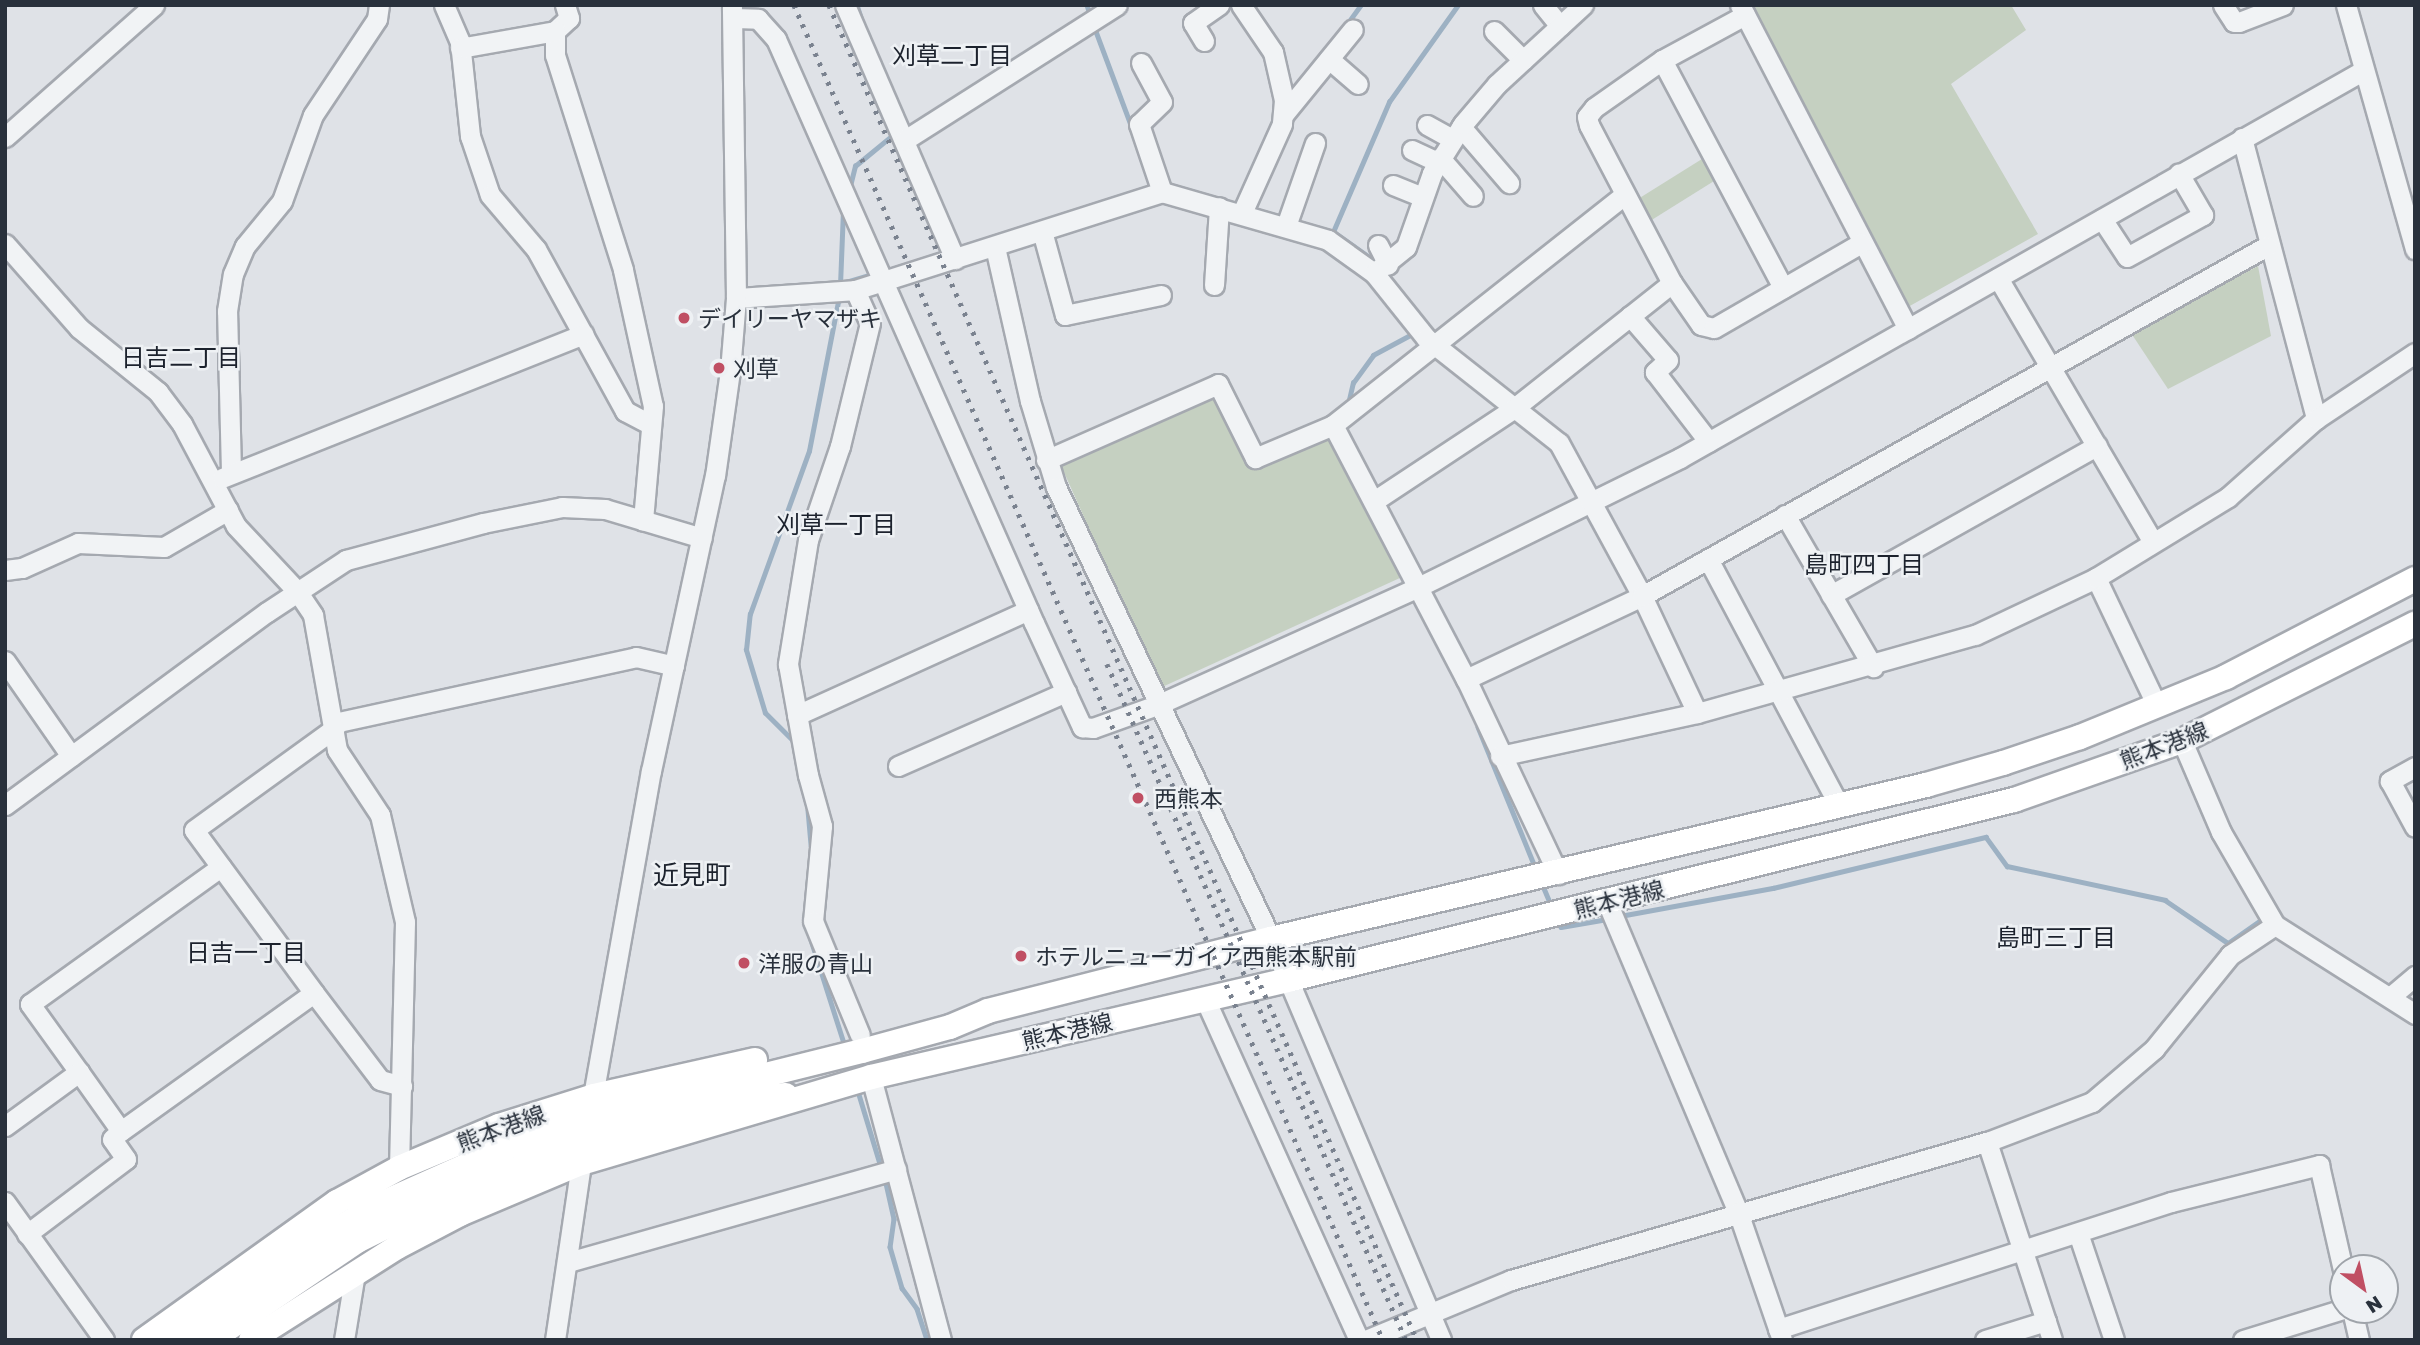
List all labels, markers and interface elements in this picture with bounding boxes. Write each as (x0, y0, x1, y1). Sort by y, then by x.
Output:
district label: 刈草二丁目 (892, 41, 1012, 69)
place label: デイリーヤマザキ (698, 304, 882, 332)
marker: デイリーヤマザキ (676, 310, 692, 326)
district label: 日吉二丁目 (121, 343, 241, 371)
place label: 刈草 (733, 354, 779, 382)
marker: 刈草 (711, 360, 727, 376)
district label: 刈草一丁目 (776, 510, 896, 538)
district label: 島町四丁目 (1804, 550, 1924, 578)
street label: 熊本港線 (2116, 716, 2212, 774)
place label: 西熊本 (1154, 784, 1223, 812)
marker: 西熊本 (1128, 788, 1148, 808)
district label: 近見町 (653, 859, 731, 891)
street label: 熊本港線 (1571, 874, 1667, 924)
district label: 島町三丁目 (1996, 923, 2116, 951)
district label: 日吉一丁目 (186, 938, 306, 966)
place label: ホテルニューガイア西熊本駅前 (1035, 942, 1357, 970)
marker: ホテルニューガイア西熊本駅前 (1013, 948, 1029, 964)
place label: 洋服の青山 (758, 949, 873, 977)
marker: 洋服の青山 (736, 955, 752, 971)
street label: 熊本港線 (1019, 1007, 1115, 1055)
street label: 熊本港線 (453, 1099, 549, 1157)
north arrow (2329, 1254, 2399, 1324)
text: N (2362, 1292, 2387, 1319)

